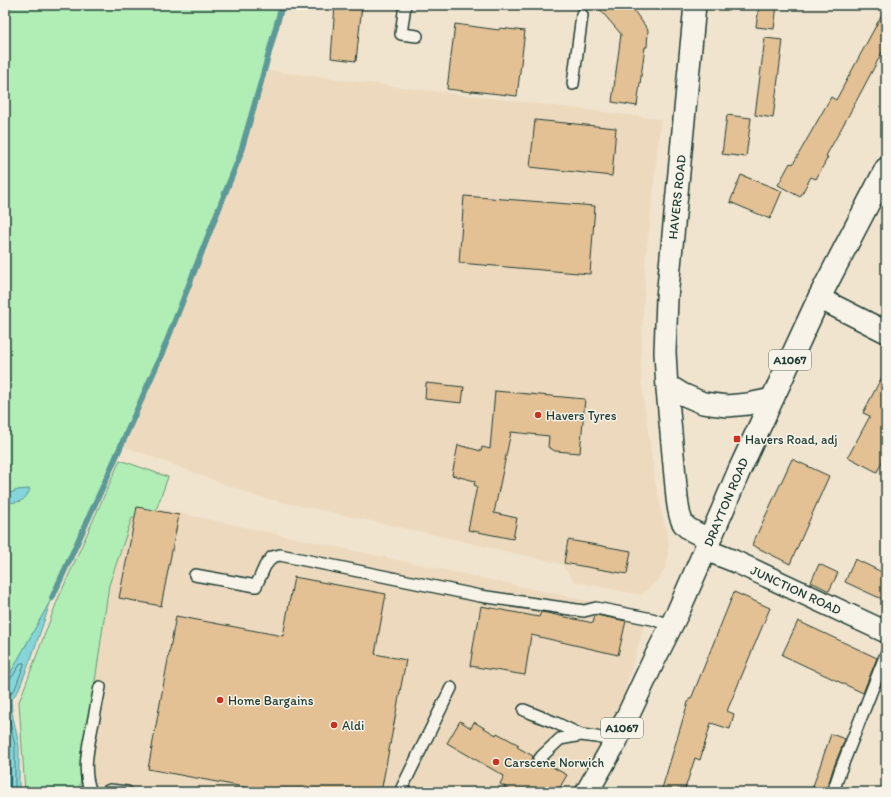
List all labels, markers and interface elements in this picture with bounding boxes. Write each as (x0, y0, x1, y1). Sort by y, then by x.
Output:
street label: HAVERS ROAD (665, 154, 689, 240)
road number: A1067 (769, 350, 811, 370)
place label: Havers Tyres (546, 408, 617, 423)
marker: Havers Tyres (533, 410, 543, 420)
place label: Havers Road, adj (745, 432, 838, 447)
marker: Havers Road, adj (732, 434, 742, 444)
street label: DRAYTON ROAD (701, 455, 752, 549)
street label: JUNCTION ROAD (748, 562, 844, 618)
place label: Home Bargains (228, 693, 314, 708)
marker: Home Bargains (215, 695, 225, 705)
place label: Aldi (342, 718, 364, 733)
road number: A1067 (601, 718, 643, 738)
marker: Aldi (329, 720, 339, 730)
place label: Carscene Norwich (504, 755, 604, 770)
marker: Carscene Norwich (491, 757, 501, 767)

